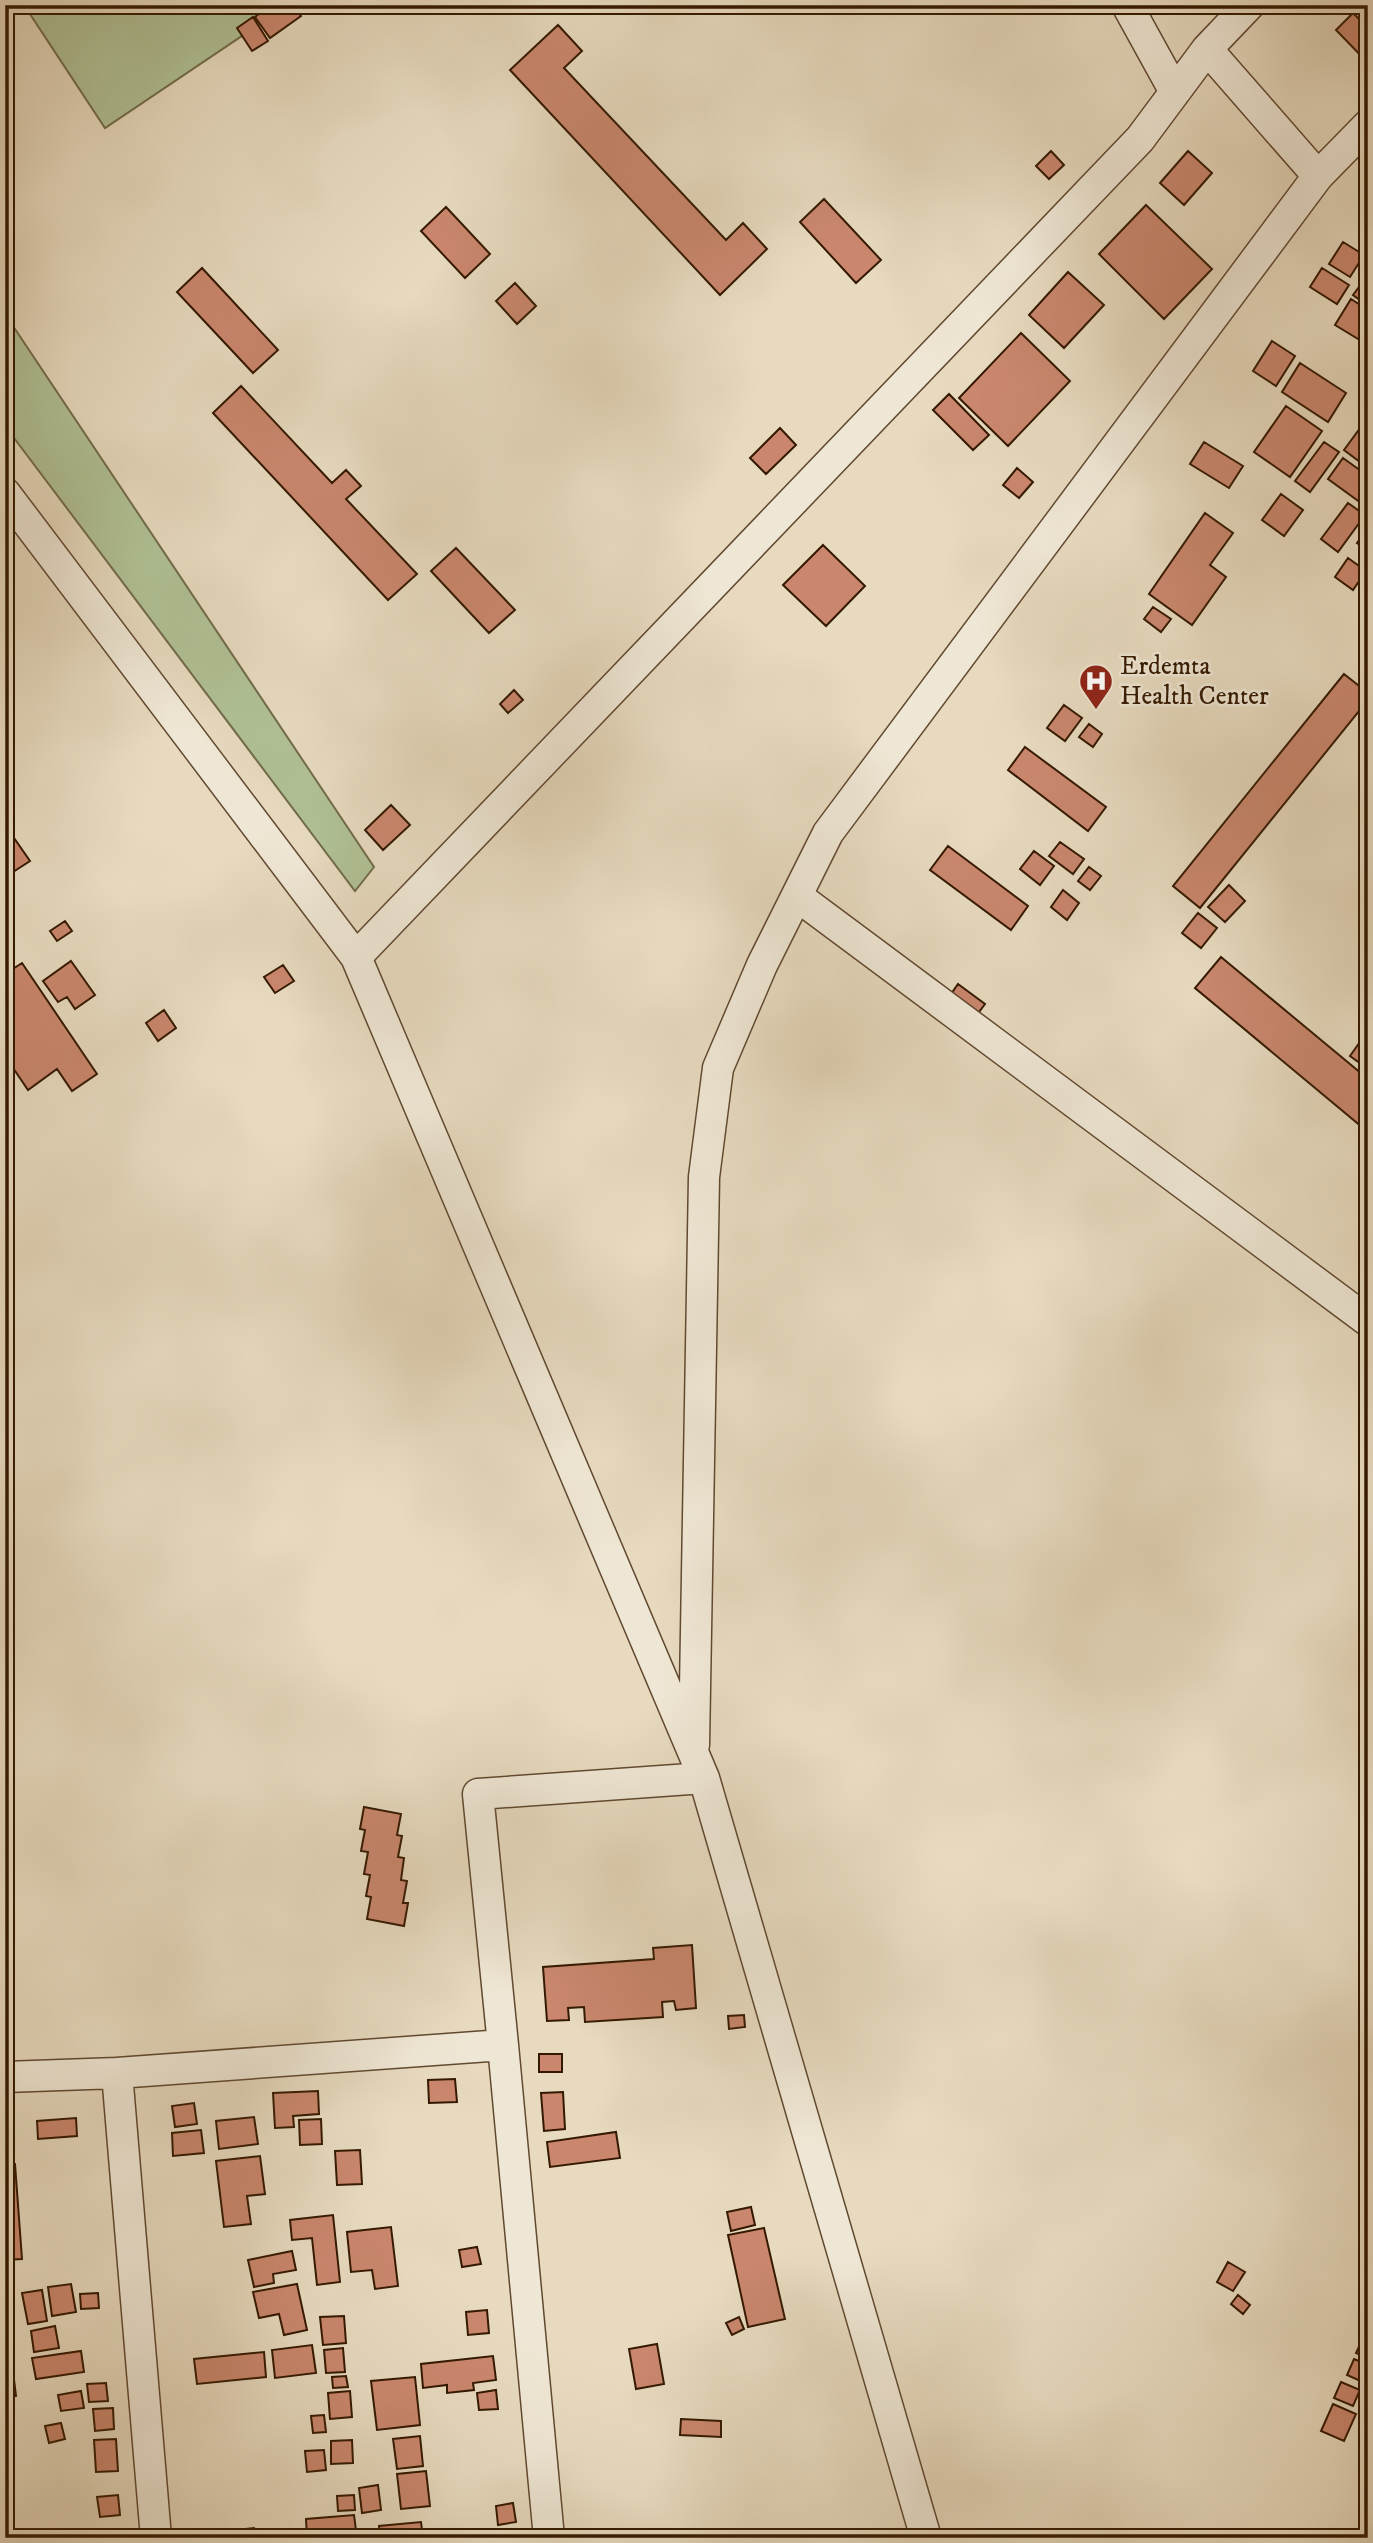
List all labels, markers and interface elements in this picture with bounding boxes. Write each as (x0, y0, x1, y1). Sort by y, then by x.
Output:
place label: Erdemta Health Center (1120, 650, 1269, 713)
hospital icon: Erdemta Health Center (1077, 662, 1115, 711)

